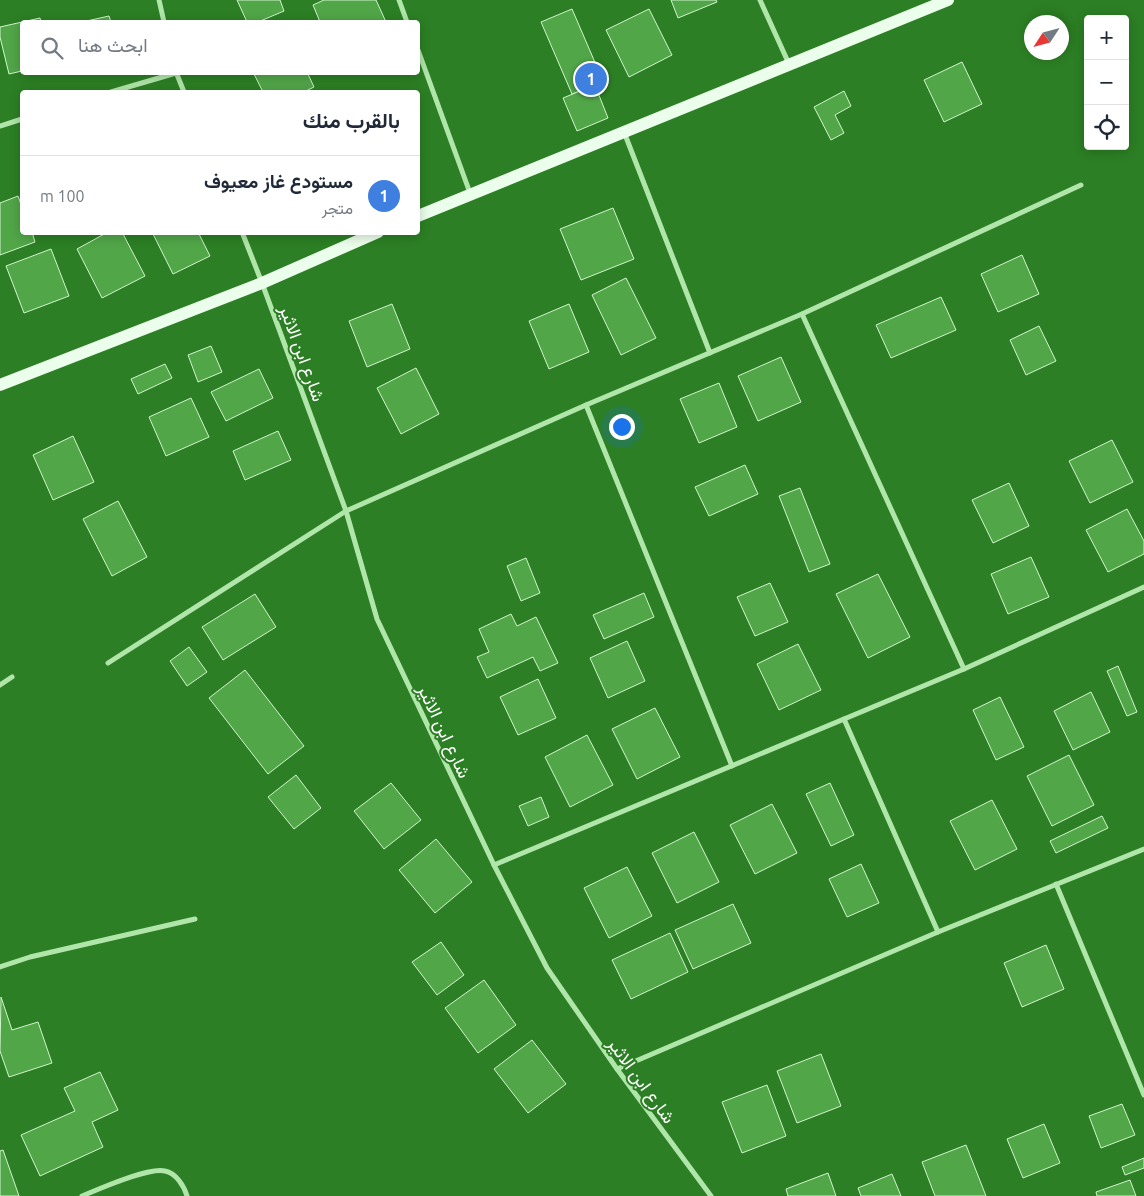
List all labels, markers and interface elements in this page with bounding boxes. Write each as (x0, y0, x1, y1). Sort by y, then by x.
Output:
north arrow (1024, 15, 1069, 60)
map controls (1084, 15, 1129, 150)
button: + (1084, 15, 1129, 60)
search box (20, 20, 420, 75)
icon: search (38, 34, 66, 62)
text: ابحث هنا (78, 34, 148, 56)
pin: 1 (575, 60, 607, 98)
button: − (1084, 60, 1129, 105)
button: locate (1084, 105, 1129, 150)
text: بالقرب منك (303, 108, 400, 132)
text: مستودع غاز معيوف (204, 170, 353, 192)
text: 100 m (40, 187, 85, 205)
text: 1 (379, 187, 389, 205)
text: متجر (322, 199, 353, 217)
street label: شارع ابن الاثير (273, 301, 330, 405)
your location (609, 414, 635, 440)
street label: شارع ابن الاثير (411, 680, 475, 782)
street label: شارع ابن الاثير (601, 1032, 680, 1128)

